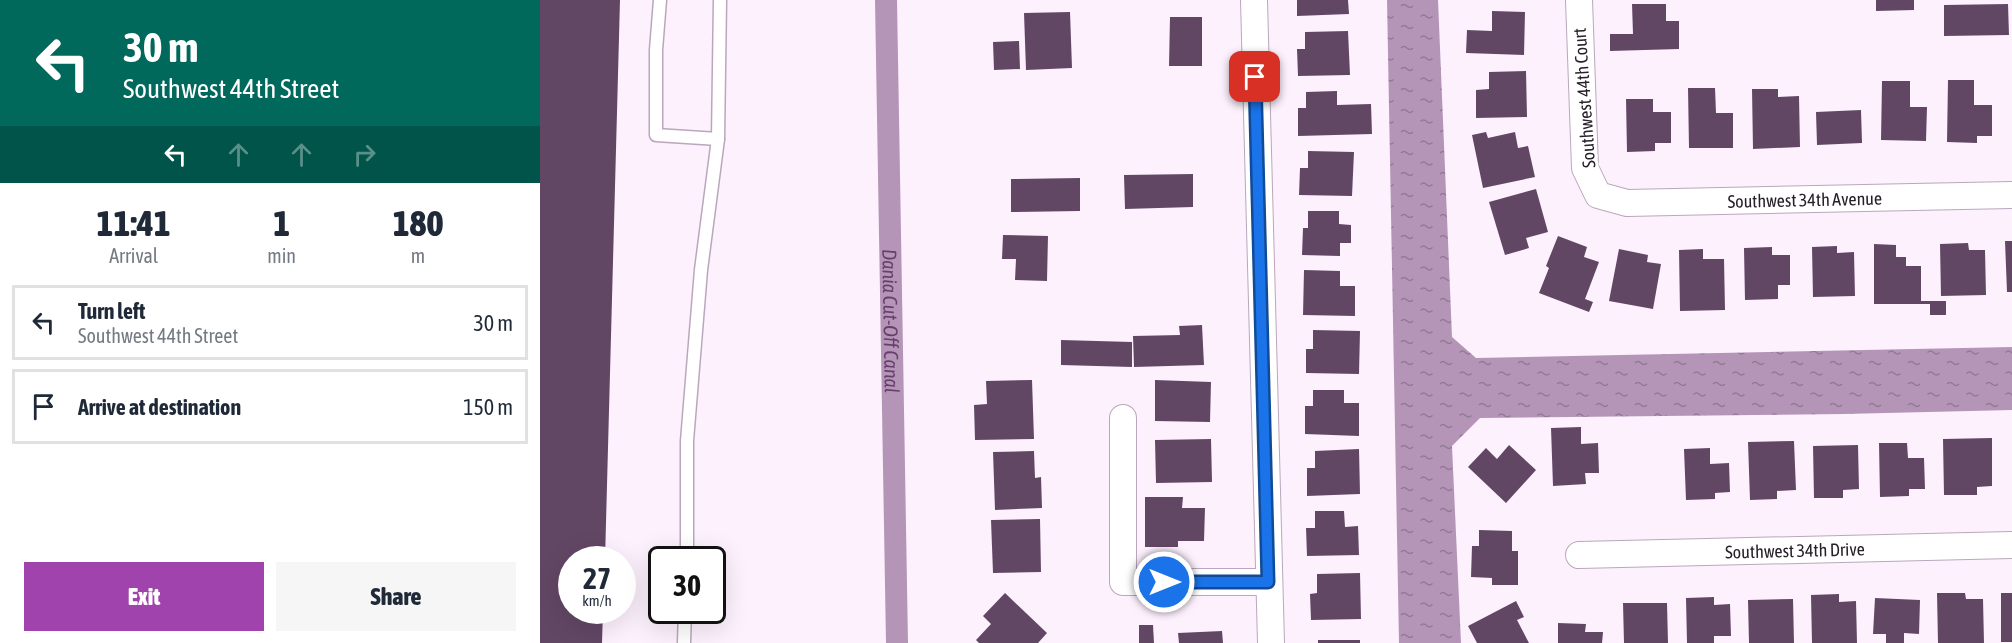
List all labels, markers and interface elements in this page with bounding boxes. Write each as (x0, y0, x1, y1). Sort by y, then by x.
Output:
text: 30 m (123, 23, 198, 71)
icon: left (24, 24, 102, 102)
street label: Southwest 44th Court (1569, 27, 1599, 169)
pin (1229, 51, 1280, 102)
icon: arrive (1238, 60, 1271, 93)
text: Southwest 44th Street (123, 73, 339, 104)
icon: left (159, 138, 192, 171)
icon: ahead (222, 138, 255, 171)
icon: ahead (285, 138, 318, 171)
icon: right (348, 138, 381, 171)
street label: Southwest 34th Avenue (1727, 187, 1882, 211)
text: 11:41 (97, 202, 171, 244)
text: 1 (273, 202, 290, 244)
text: 180 (393, 202, 443, 244)
text: Arrival (109, 244, 158, 267)
text: min (267, 244, 296, 267)
text: m (411, 244, 425, 267)
water label: Dania Cut-Off Canal (879, 249, 904, 393)
text: Turn left (78, 298, 145, 324)
icon: left (27, 306, 60, 339)
text: 30 m (473, 310, 513, 336)
text: Southwest 44th Street (78, 324, 238, 347)
icon: arrive (27, 390, 60, 423)
text: Arrive at destination (78, 394, 241, 420)
text: 150 m (463, 394, 513, 420)
street label: Southwest 34th Drive (1725, 538, 1865, 562)
speed limit sign: 30 (648, 546, 726, 624)
position arrow (1132, 550, 1196, 614)
text: 27 (583, 561, 611, 595)
button: Exit (24, 562, 264, 631)
button: Share (276, 562, 516, 631)
text: km/h (582, 592, 612, 609)

